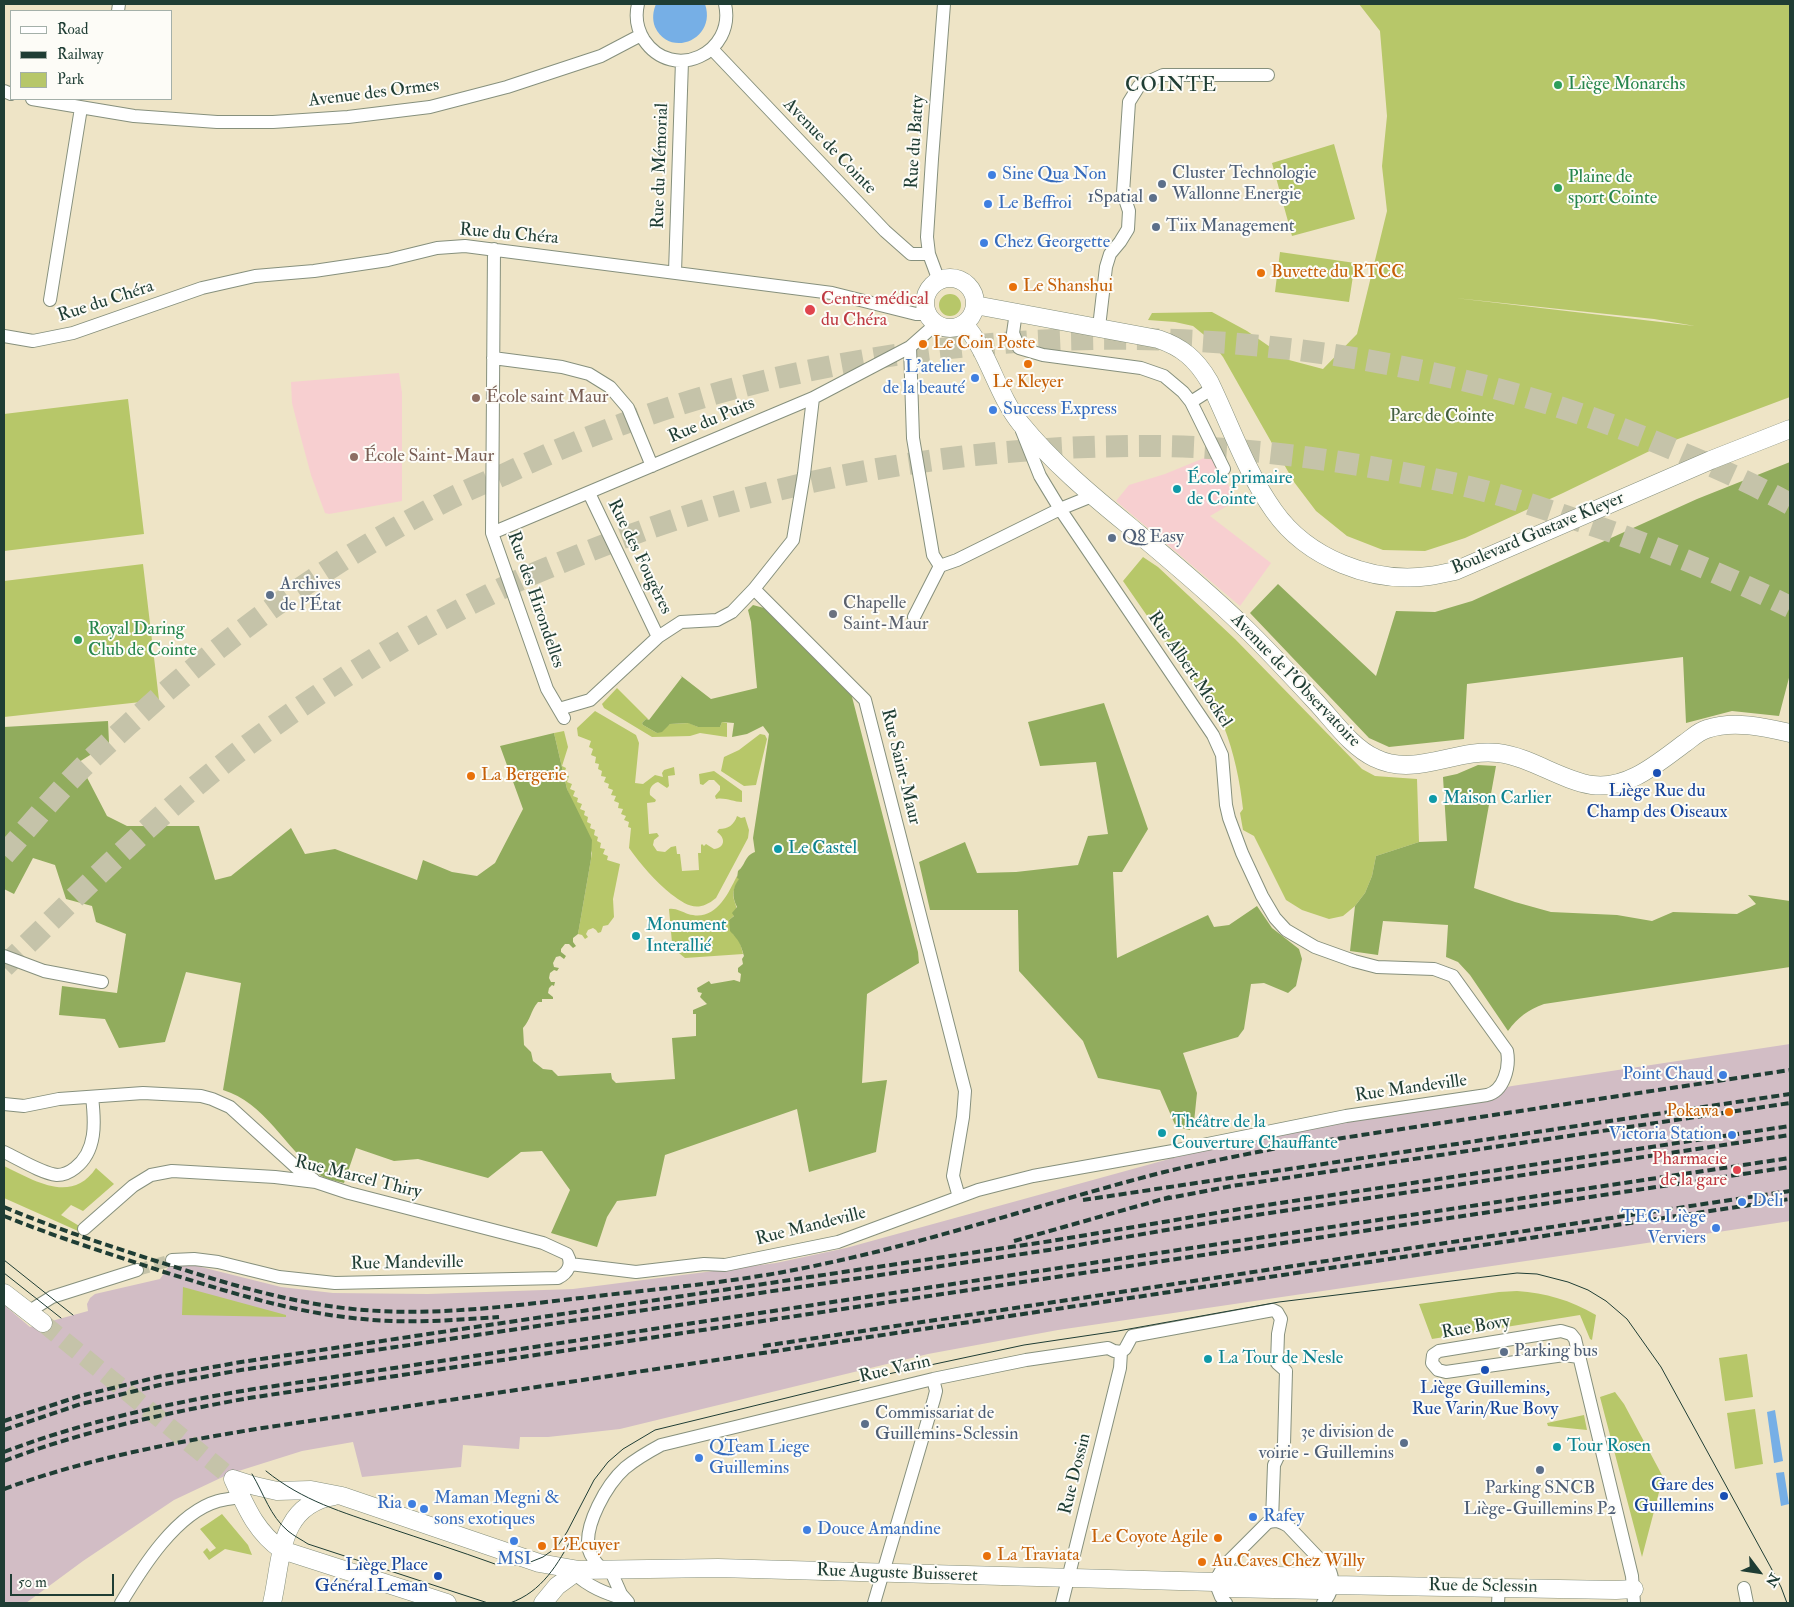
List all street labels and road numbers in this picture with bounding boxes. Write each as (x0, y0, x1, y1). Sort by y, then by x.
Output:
street label: Avenue des Ormes (308, 75, 440, 113)
street label: Avenue de Cointe (778, 94, 880, 200)
street label: Rue du Batty (902, 94, 930, 190)
street label: Rue du Mémorial (648, 103, 674, 229)
street label: Rue du Chéra (458, 220, 560, 250)
street label: Rue du Chéra (55, 276, 157, 328)
street label: Rue du Puits (666, 393, 758, 449)
street label: Boulevard Gustave Kleyer (1448, 488, 1628, 580)
street label: Rue des Fougères (602, 496, 676, 618)
street label: Rue des Hirondelles (502, 529, 568, 671)
street label: Rue Albert Mockel (1142, 608, 1236, 732)
street label: Avenue de l'Observatoire (1225, 610, 1365, 752)
street label: Rue Saint-Maur (875, 707, 925, 827)
street label: Rue Mandeville (1354, 1070, 1468, 1108)
street label: Rue Marcel Thiry (292, 1152, 424, 1204)
street label: Rue Mandeville (754, 1203, 868, 1251)
street label: Rue Mandeville (350, 1252, 464, 1276)
street label: Rue Bovy (1440, 1311, 1512, 1345)
street label: Rue Varin (857, 1351, 933, 1389)
street label: Rue Dossin (1055, 1431, 1097, 1517)
street label: Rue Auguste Buisseret (816, 1560, 978, 1588)
street label: Rue de Sclessin (1428, 1575, 1538, 1599)

